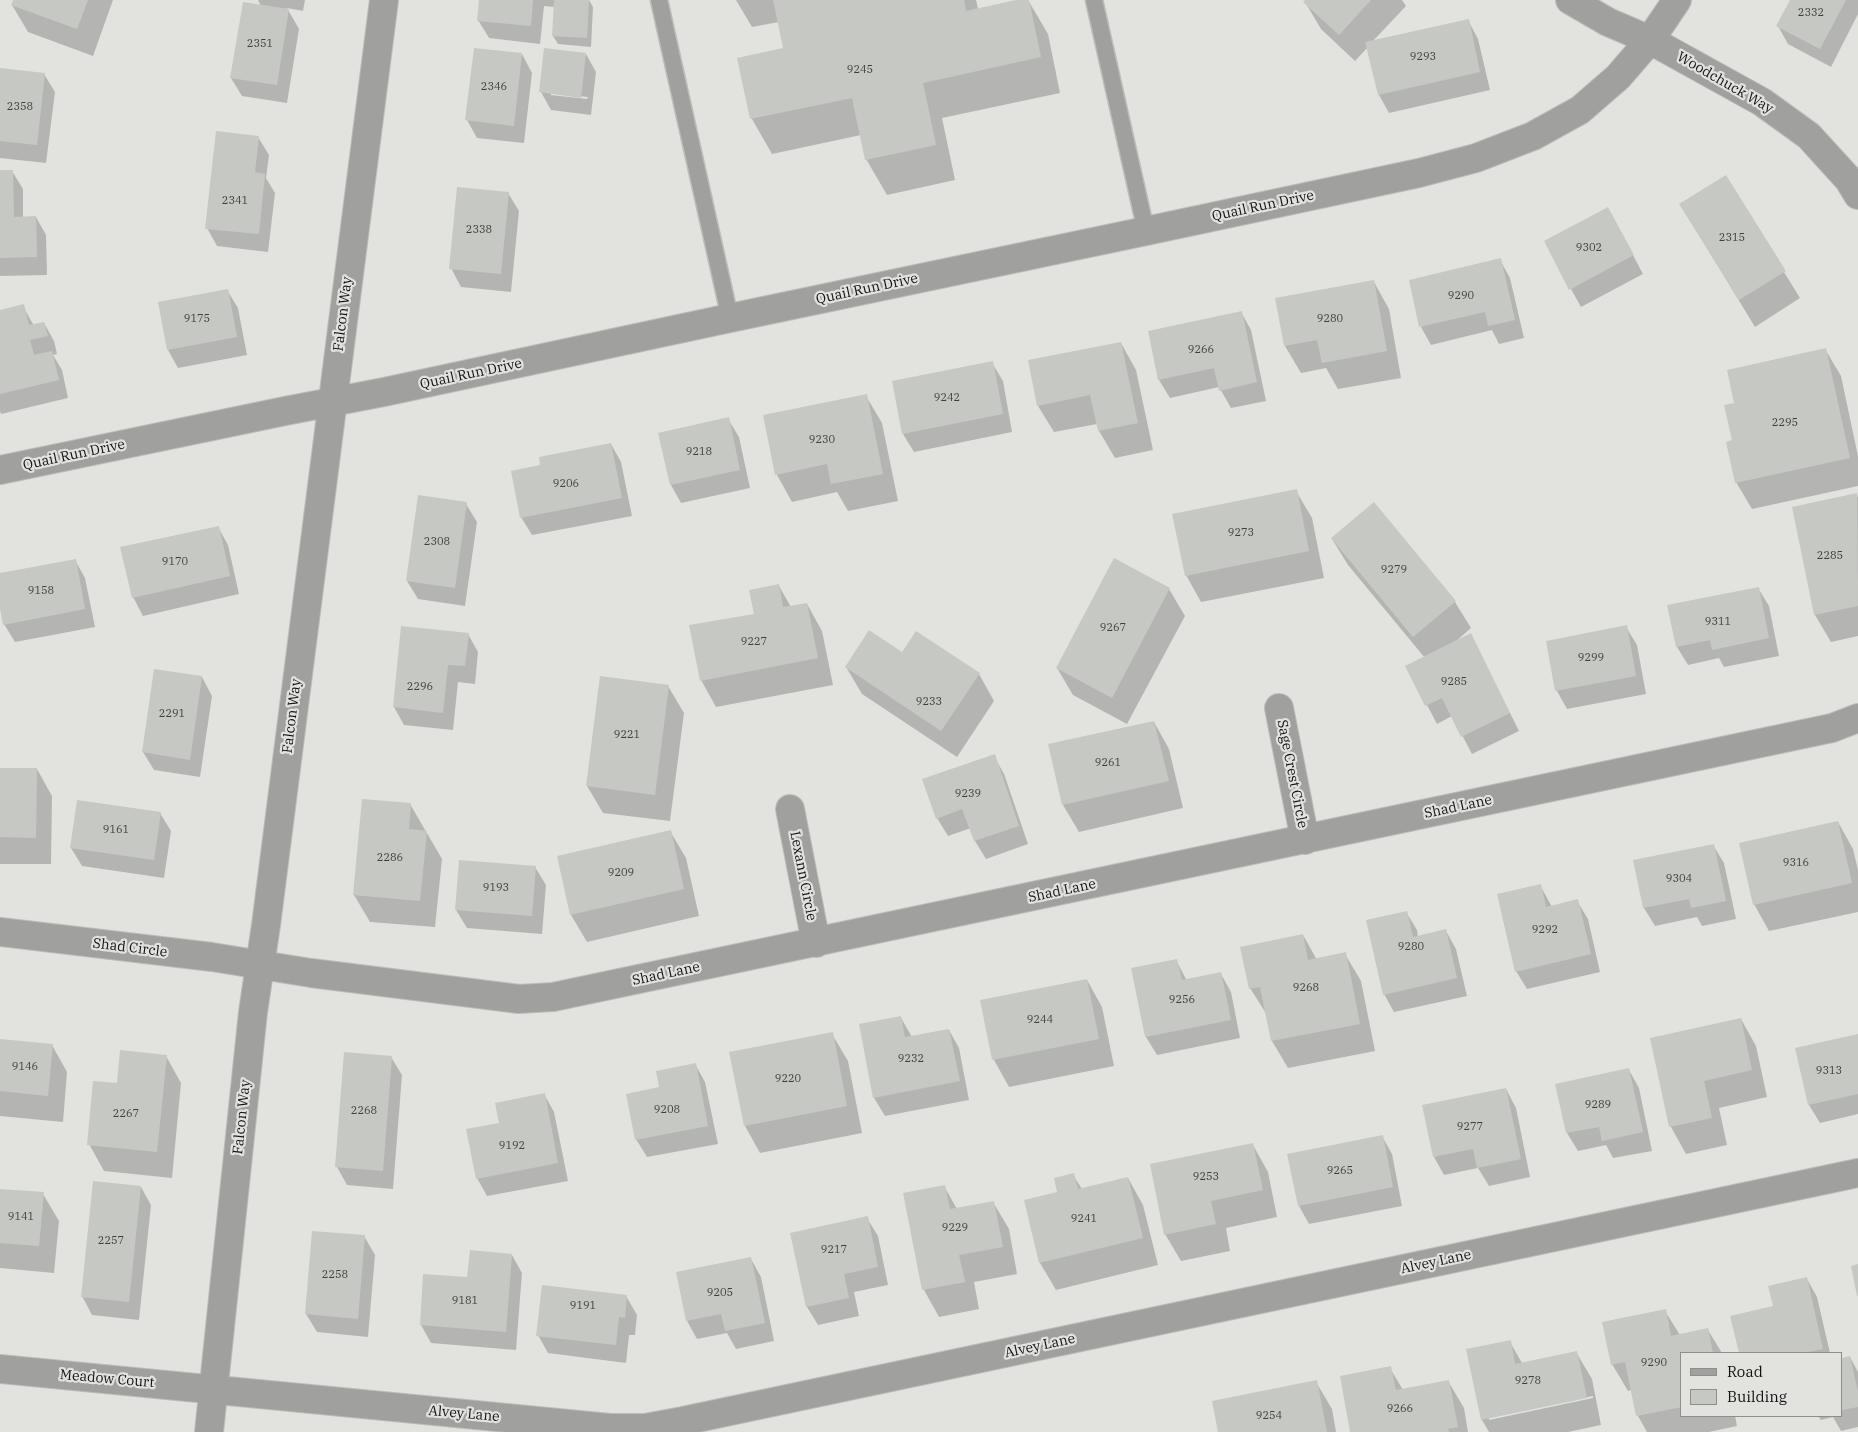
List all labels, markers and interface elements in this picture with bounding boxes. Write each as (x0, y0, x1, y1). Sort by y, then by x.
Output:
house number: 2332 (1798, 6, 1824, 20)
house number: 2351 (247, 37, 273, 51)
street label: Woodchuck Way (1674, 49, 1776, 117)
house number: 9293 (1410, 50, 1436, 64)
house number: 9245 (847, 63, 873, 77)
house number: 2346 (481, 80, 507, 94)
house number: 2358 (7, 100, 33, 114)
street label: Quail Run Drive (1211, 187, 1315, 225)
house number: 2341 (222, 194, 248, 208)
house number: 2338 (466, 223, 492, 237)
house number: 2315 (1719, 231, 1745, 245)
house number: 9302 (1576, 241, 1602, 255)
street label: Quail Run Drive (815, 270, 919, 308)
street label: Falcon Way (330, 276, 356, 352)
house number: 9290 (1448, 289, 1474, 303)
house number: 9175 (184, 312, 210, 326)
house number: 9280 (1317, 312, 1343, 326)
house number: 9266 (1188, 343, 1214, 357)
street label: Quail Run Drive (419, 355, 523, 393)
house number: 9242 (934, 391, 960, 405)
house number: 2295 (1772, 416, 1798, 430)
house number: 9230 (809, 433, 835, 447)
street label: Quail Run Drive (22, 436, 126, 474)
house number: 9218 (686, 445, 712, 459)
house number: 9206 (553, 477, 579, 491)
house number: 9273 (1228, 526, 1254, 540)
house number: 2308 (424, 535, 450, 549)
house number: 2285 (1817, 549, 1843, 563)
house number: 9170 (162, 555, 188, 569)
house number: 9279 (1381, 563, 1407, 577)
house number: 9158 (28, 584, 54, 598)
house number: 9311 (1705, 615, 1731, 629)
house number: 9267 (1100, 621, 1126, 635)
house number: 9227 (741, 635, 767, 649)
house number: 9299 (1578, 651, 1604, 665)
house number: 9285 (1441, 675, 1467, 689)
street label: Falcon Way (279, 678, 305, 754)
house number: 2296 (407, 680, 433, 694)
house number: 9233 (916, 695, 942, 709)
house number: 2291 (159, 707, 185, 721)
street label: Sage Crest Circle (1273, 718, 1311, 830)
house number: 9221 (614, 728, 640, 742)
house number: 9261 (1095, 756, 1121, 770)
house number: 9239 (955, 787, 981, 801)
street label: Shad Lane (1423, 792, 1493, 822)
house number: 9161 (103, 823, 129, 837)
street label: Lexann Circle (786, 830, 820, 922)
house number: 2286 (377, 851, 403, 865)
house number: 9316 (1783, 856, 1809, 870)
house number: 9209 (608, 866, 634, 880)
house number: 9304 (1666, 872, 1692, 886)
street label: Shad Lane (1027, 876, 1097, 906)
house number: 9193 (483, 881, 509, 895)
house number: 9292 (1532, 923, 1558, 937)
street label: Shad Circle (92, 935, 168, 961)
house number: 9280 (1398, 940, 1424, 954)
street label: Shad Lane (631, 959, 701, 989)
house number: 9268 (1293, 981, 1319, 995)
house number: 9256 (1169, 993, 1195, 1007)
house number: 9244 (1027, 1013, 1053, 1027)
house number: 9232 (898, 1052, 924, 1066)
house number: 9146 (12, 1060, 38, 1074)
house number: 9313 (1816, 1064, 1842, 1078)
house number: 9220 (775, 1072, 801, 1086)
street label: Falcon Way (230, 1079, 254, 1155)
house number: 9289 (1585, 1098, 1611, 1112)
house number: 9208 (654, 1103, 680, 1117)
house number: 2268 (351, 1104, 377, 1118)
house number: 2267 (113, 1107, 139, 1121)
house number: 9277 (1457, 1120, 1483, 1134)
house number: 9192 (499, 1139, 525, 1153)
house number: 9265 (1327, 1164, 1353, 1178)
house number: 9253 (1193, 1170, 1219, 1184)
house number: 9141 (8, 1210, 34, 1224)
house number: 9241 (1071, 1212, 1097, 1226)
house number: 9229 (942, 1221, 968, 1235)
house number: 2257 (98, 1234, 124, 1248)
house number: 9217 (821, 1243, 847, 1257)
street label: Alvey Lane (1399, 1246, 1473, 1278)
house number: 2258 (322, 1268, 348, 1282)
house number: 9205 (707, 1286, 733, 1300)
house number: 9181 (452, 1294, 478, 1308)
house number: 9191 (570, 1299, 596, 1313)
street label: Alvey Lane (1003, 1330, 1077, 1362)
legend (1680, 1352, 1843, 1417)
house number: 9290 (1641, 1356, 1667, 1370)
text: Road (1727, 1362, 1763, 1381)
street label: Meadow Court (59, 1367, 155, 1391)
house number: 9278 (1515, 1374, 1541, 1388)
text: Building (1727, 1387, 1787, 1406)
house number: 9266 (1387, 1402, 1413, 1416)
street label: Alvey Lane (428, 1403, 500, 1425)
house number: 9254 (1256, 1409, 1282, 1423)

